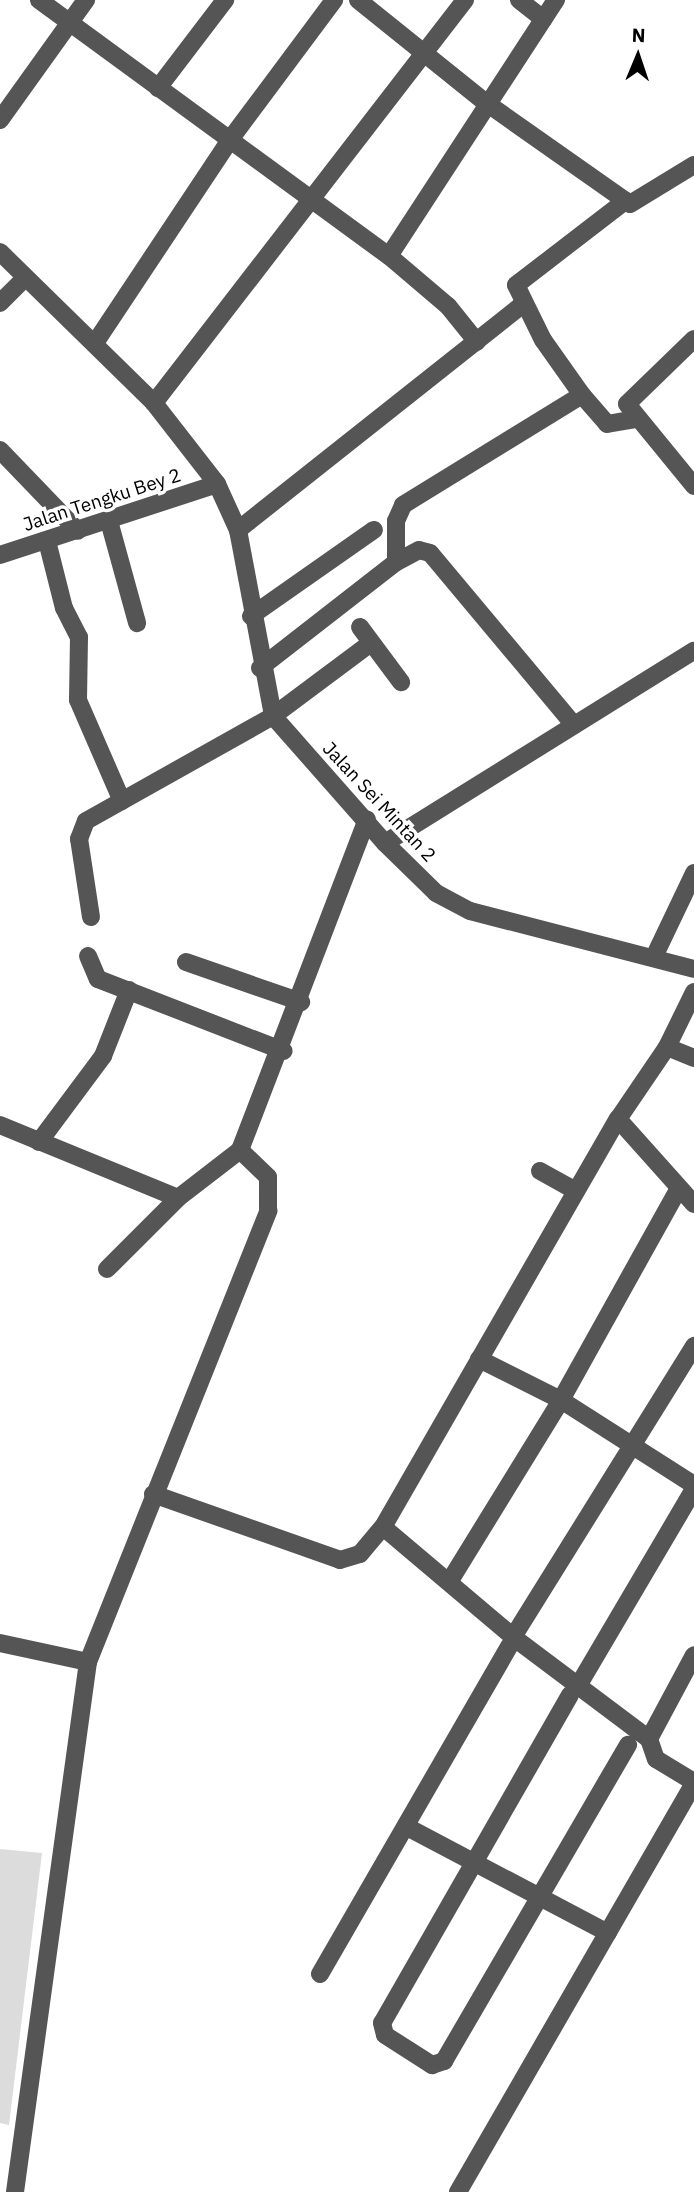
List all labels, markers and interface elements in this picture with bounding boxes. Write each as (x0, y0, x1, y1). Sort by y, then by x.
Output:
north arrow (603, 21, 673, 91)
text: N (631, 23, 646, 47)
street label: Jalan Tengku Bey 2 (20, 464, 184, 536)
street label: Jalan Sei Mintan 2 (318, 737, 440, 867)

